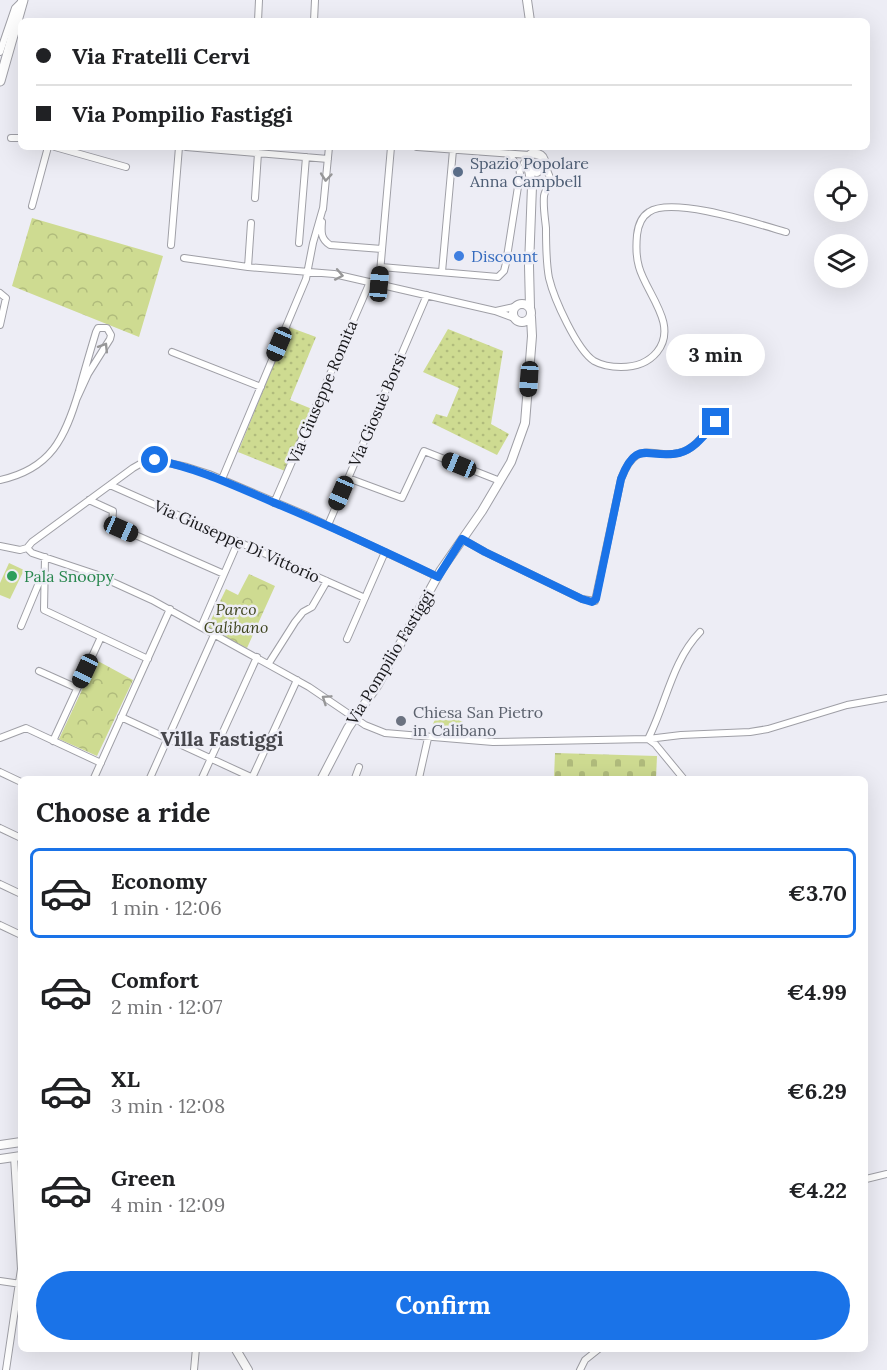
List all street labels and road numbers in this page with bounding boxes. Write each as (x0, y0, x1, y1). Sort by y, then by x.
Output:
street label: Via Giuseppe Romita (282, 317, 361, 468)
street label: Via Giosuè Borsi (344, 350, 410, 471)
street label: Via Giuseppe Di Vittorio (150, 495, 323, 587)
street label: Via Pompilio Fastiggi (341, 586, 438, 729)

